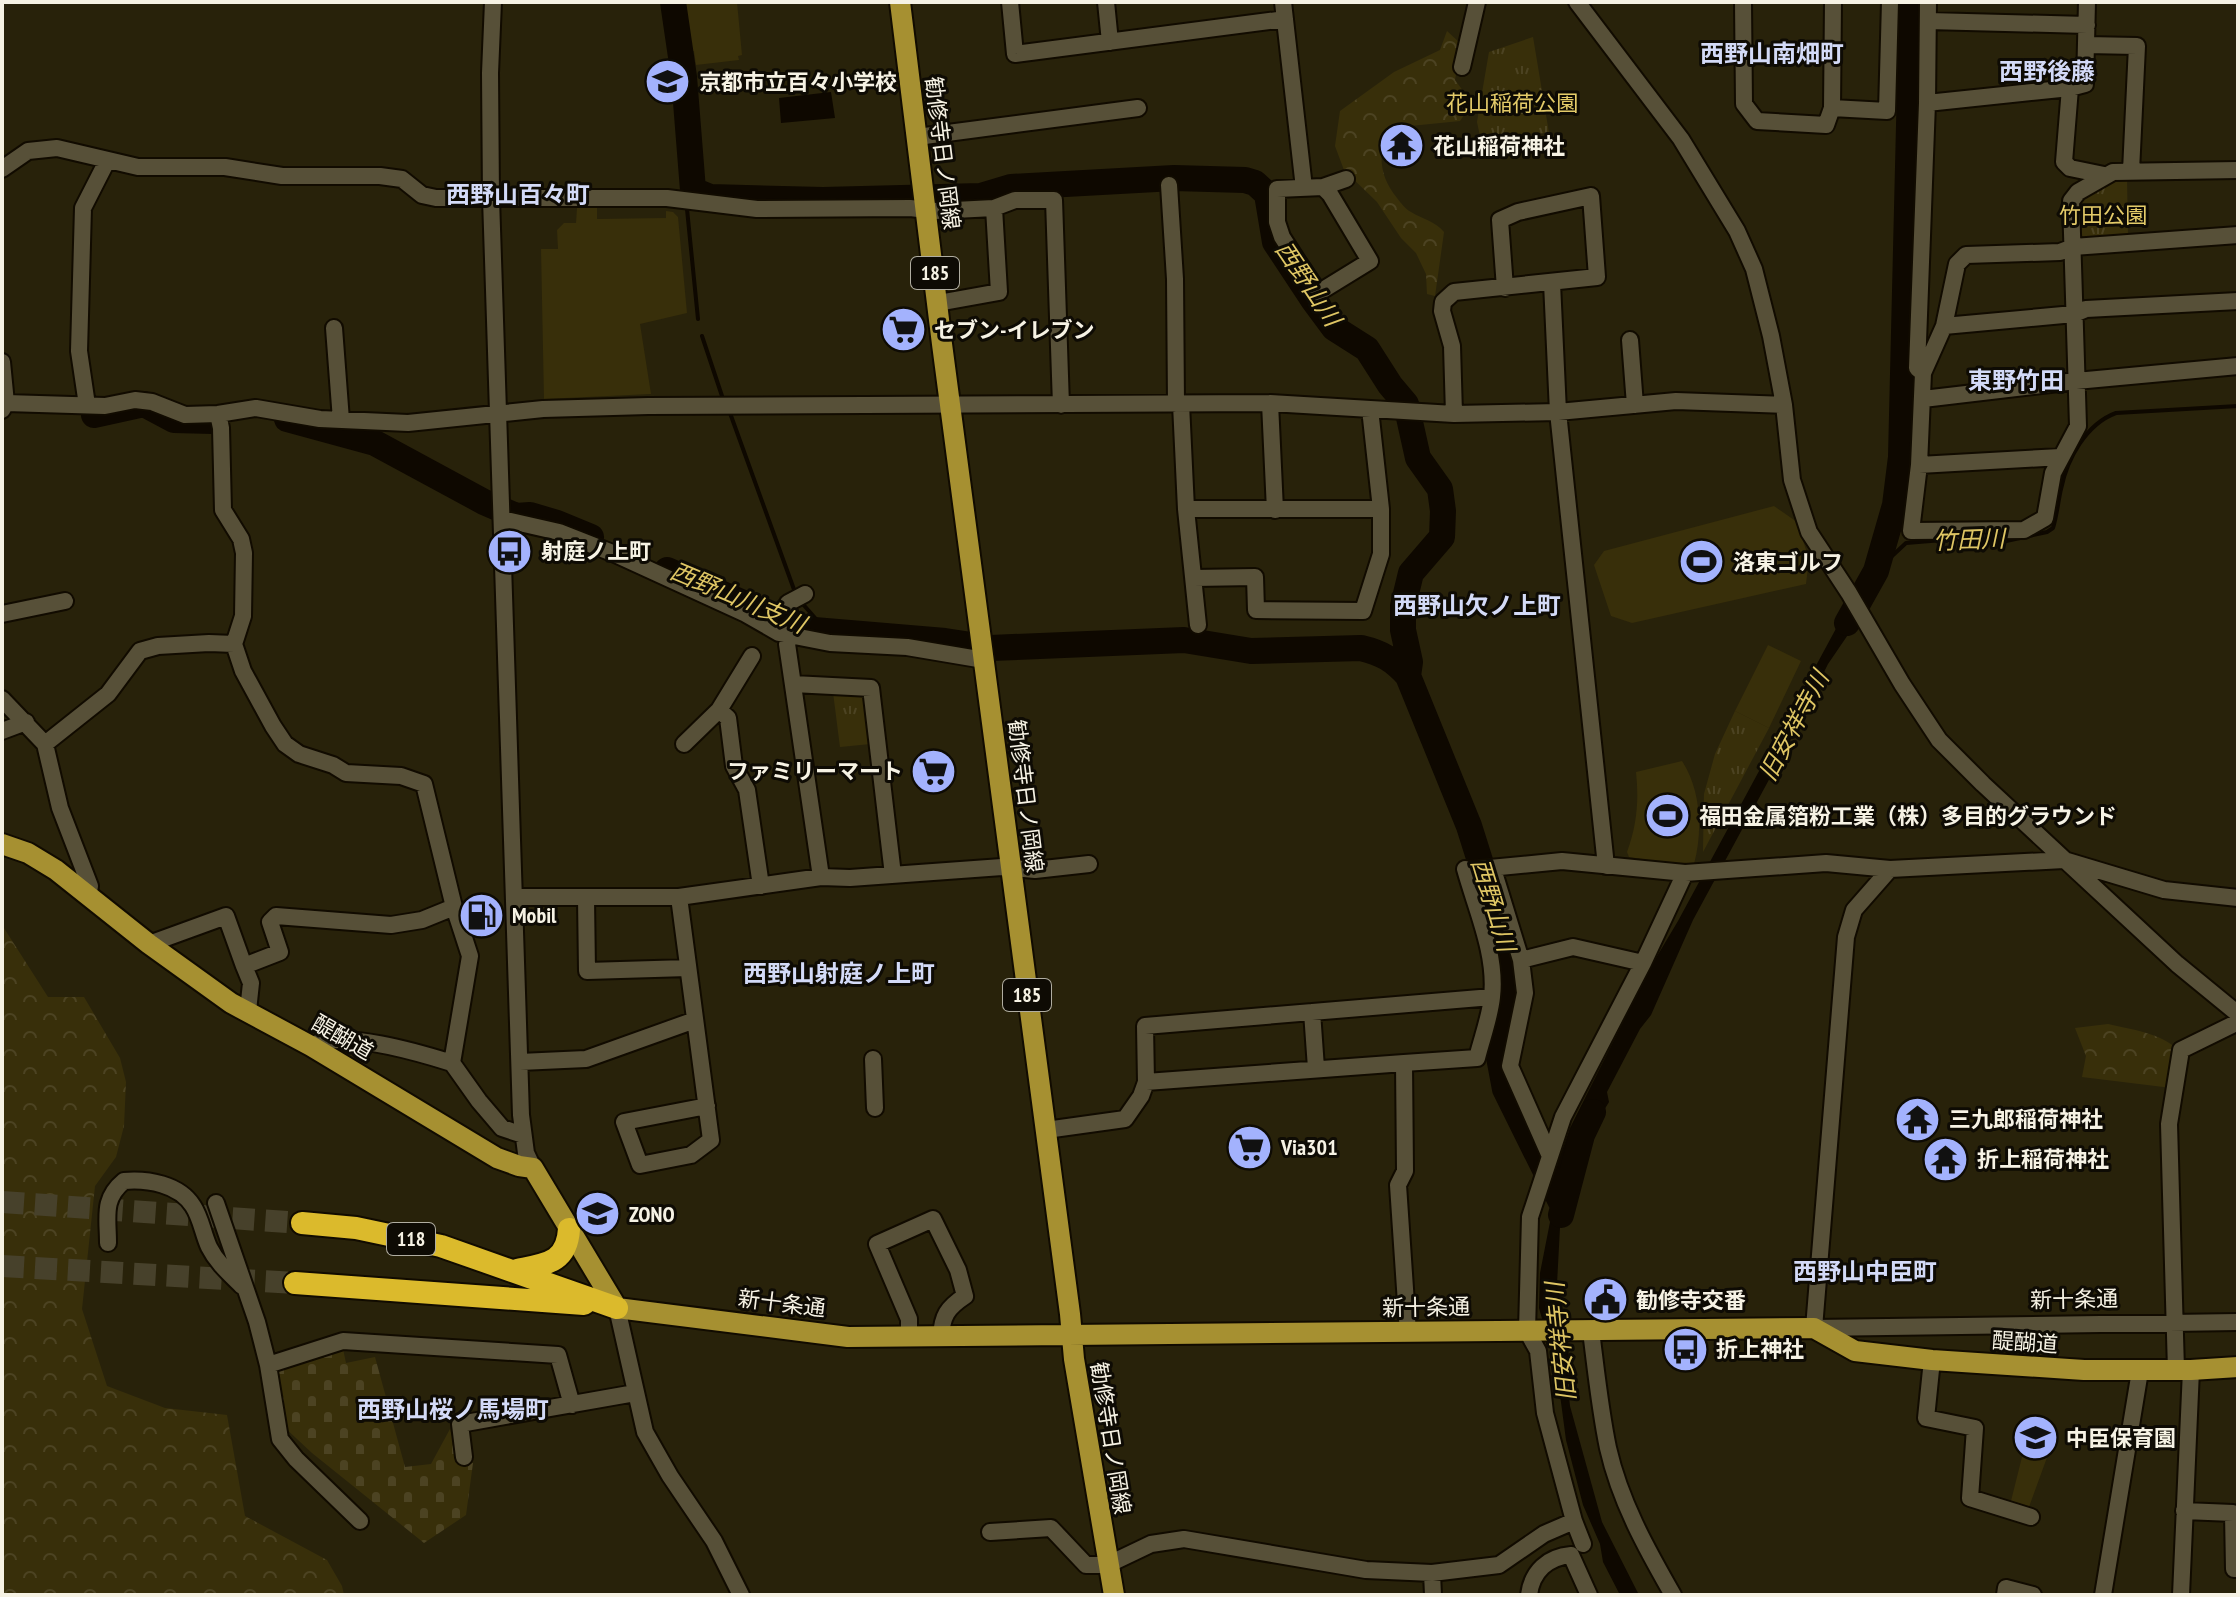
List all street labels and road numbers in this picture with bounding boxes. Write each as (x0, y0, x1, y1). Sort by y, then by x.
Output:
street label: 勧修寺日ノ岡線 (920, 75, 966, 231)
road number: 185 (911, 257, 959, 289)
street label: 勧修寺日ノ岡線 (1003, 718, 1049, 874)
road number: 185 (1003, 979, 1051, 1011)
street label: 醍醐道 (307, 1008, 379, 1066)
road number: 118 (387, 1223, 435, 1255)
street label: 新十条通 (737, 1284, 827, 1322)
street label: 新十条通 (2030, 1284, 2118, 1314)
street label: 新十条通 (1382, 1292, 1470, 1322)
street label: 醍醐道 (1991, 1326, 2059, 1358)
street label: 勧修寺日ノ岡線 (1085, 1360, 1137, 1516)

